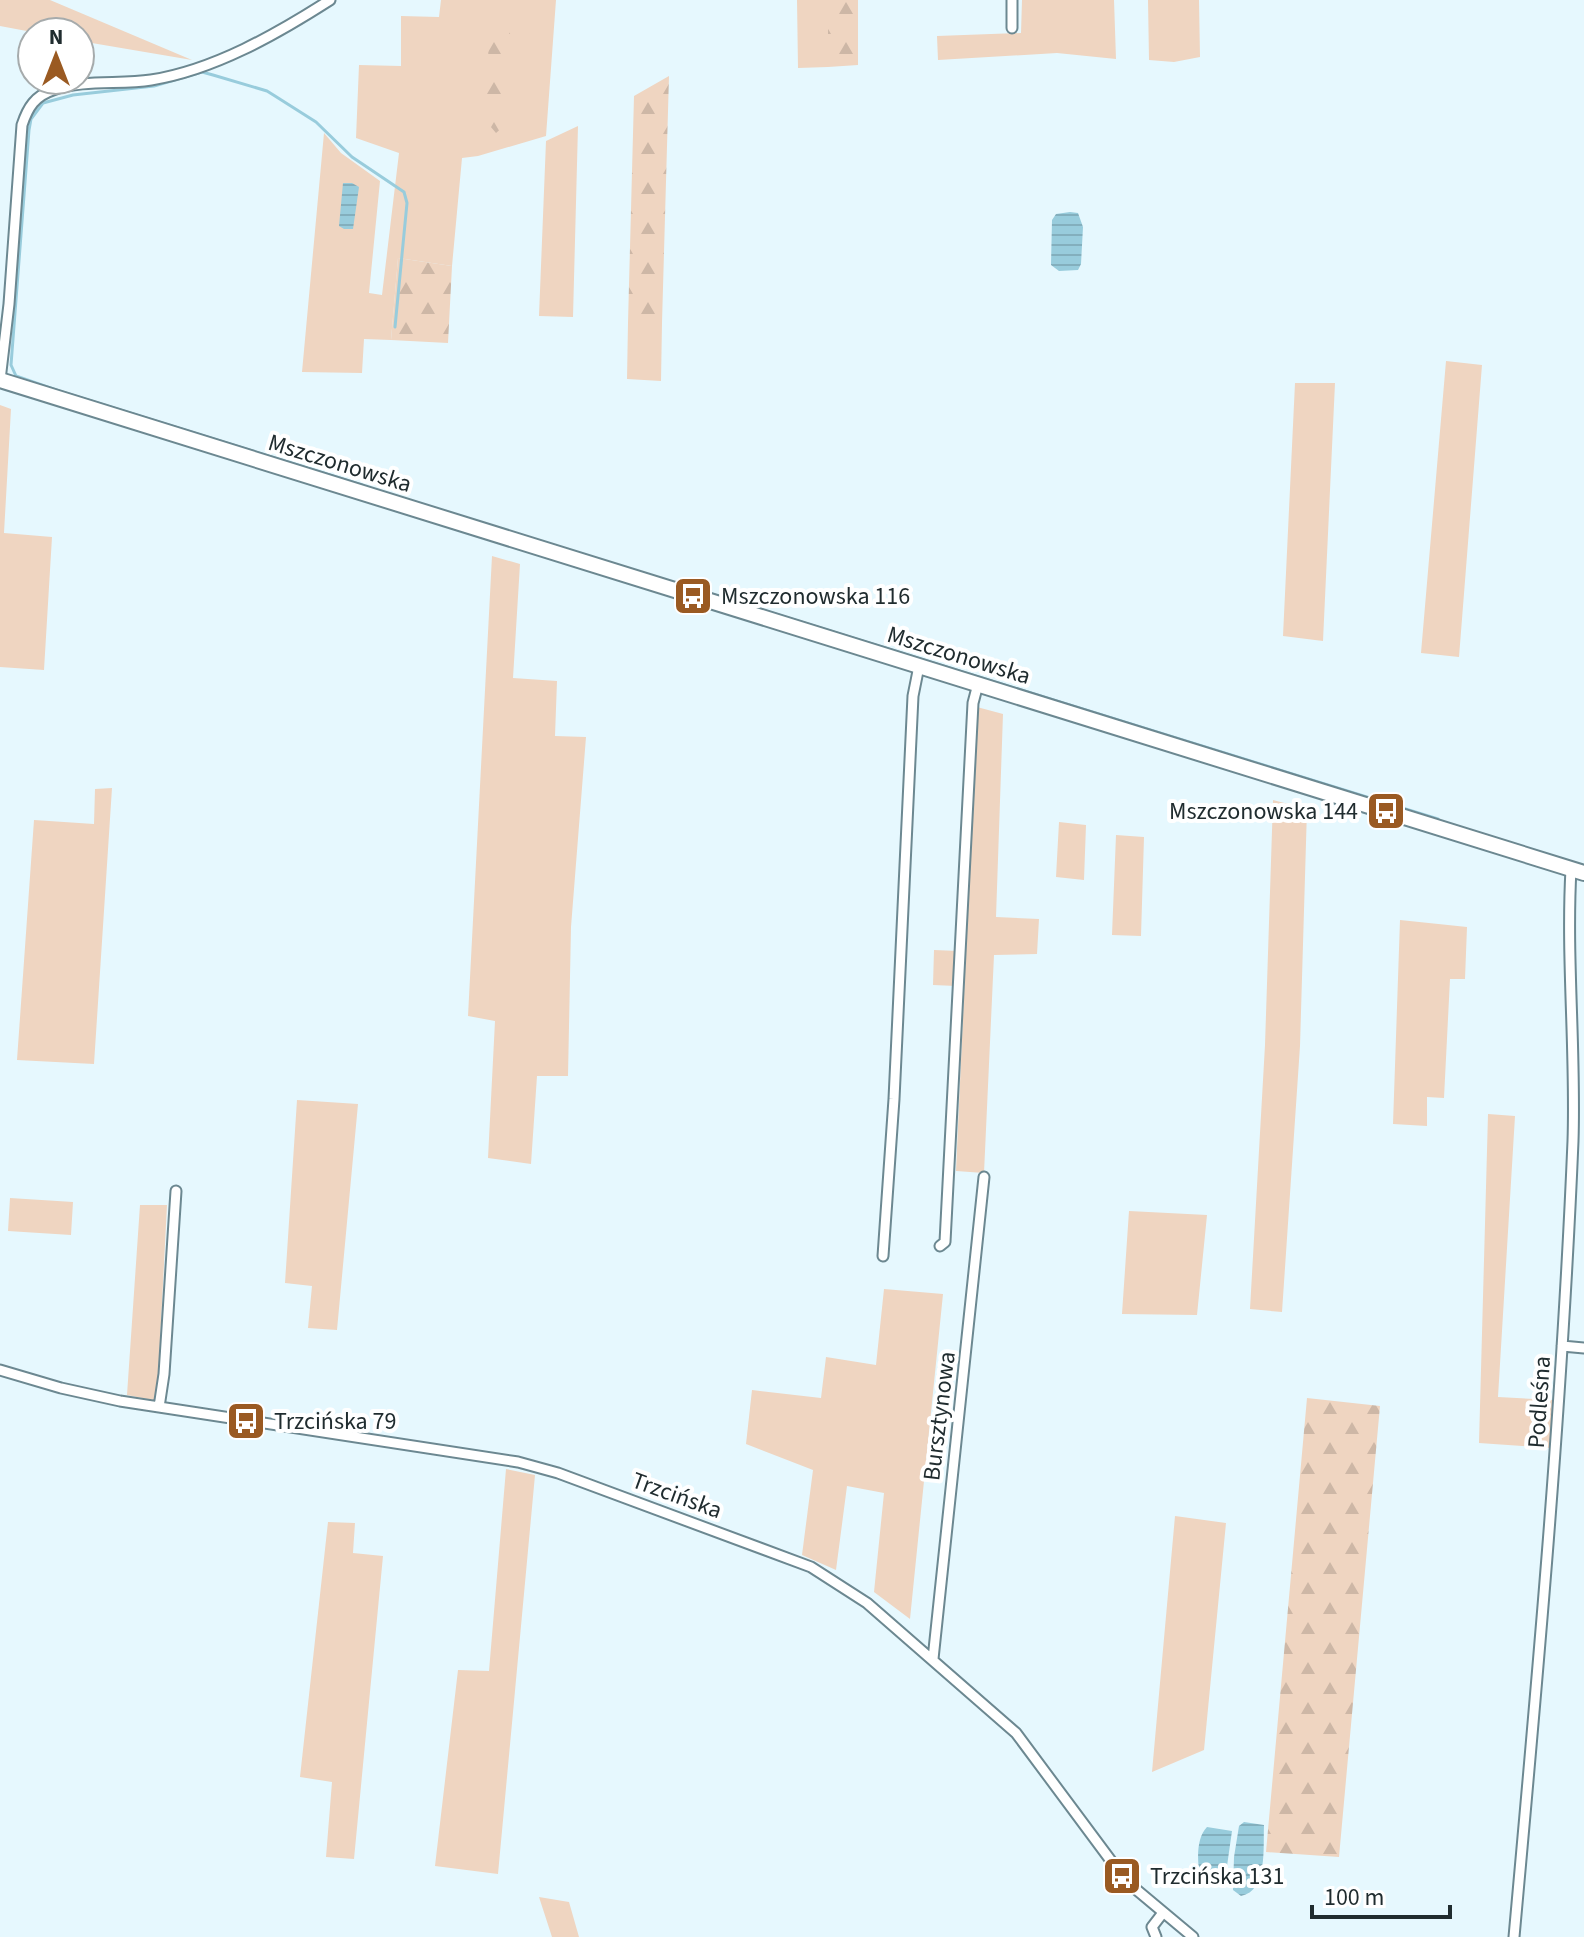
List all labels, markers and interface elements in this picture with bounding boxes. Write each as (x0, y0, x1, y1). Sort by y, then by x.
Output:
north arrow (16, 16, 96, 96)
text: N (49, 21, 63, 53)
street label: Mszczonowska (264, 425, 416, 502)
bus stop icon: Mszczonowska 116 (672, 575, 714, 617)
place label: Mszczonowska 116 (721, 579, 910, 614)
street label: Mszczonowska (883, 617, 1035, 694)
bus stop icon: Mszczonowska 144 (1365, 790, 1407, 832)
place label: Mszczonowska 144 (1169, 794, 1358, 829)
street label: Bursztynowa (914, 1349, 965, 1483)
street label: Podleśna (1519, 1355, 1560, 1449)
bus stop icon: Trzcińska 79 (225, 1400, 267, 1442)
place label: Trzcińska 79 (274, 1404, 396, 1439)
street label: Trzcińska (627, 1463, 727, 1528)
bus stop icon: Trzcińska 131 (1101, 1855, 1143, 1897)
place label: Trzcińska 131 (1150, 1859, 1284, 1894)
scale bar (1312, 1869, 1450, 1919)
text: 100 m (1324, 1880, 1384, 1915)

